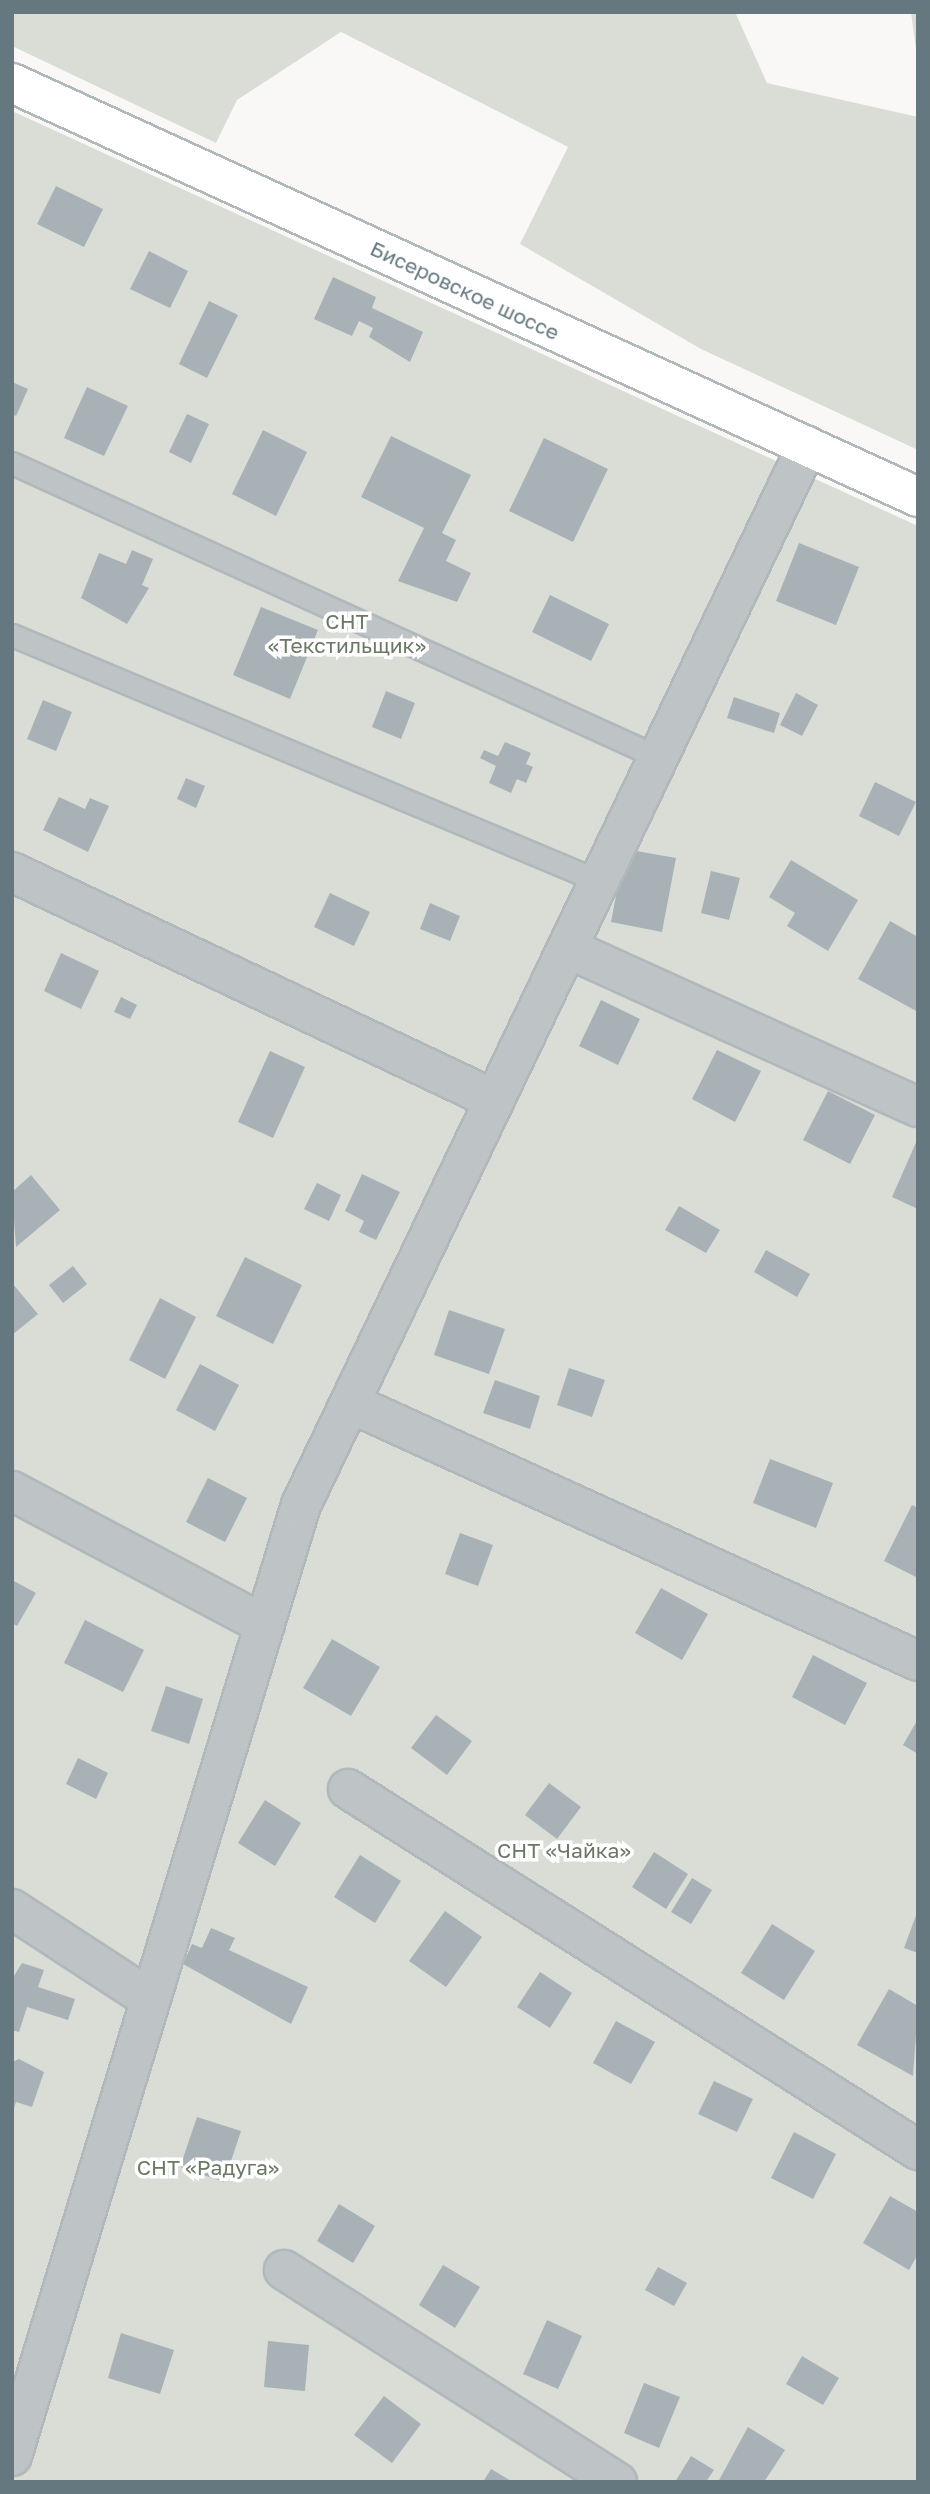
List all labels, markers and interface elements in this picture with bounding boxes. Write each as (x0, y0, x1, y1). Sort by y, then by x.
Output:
street label: Бисеровское шоссе (367, 235, 563, 345)
park label: СНТ «Текстильщик» (268, 608, 426, 658)
park label: СНТ «Чайка» (497, 1837, 631, 1863)
park label: СНТ «Радуга» (137, 2154, 279, 2180)

